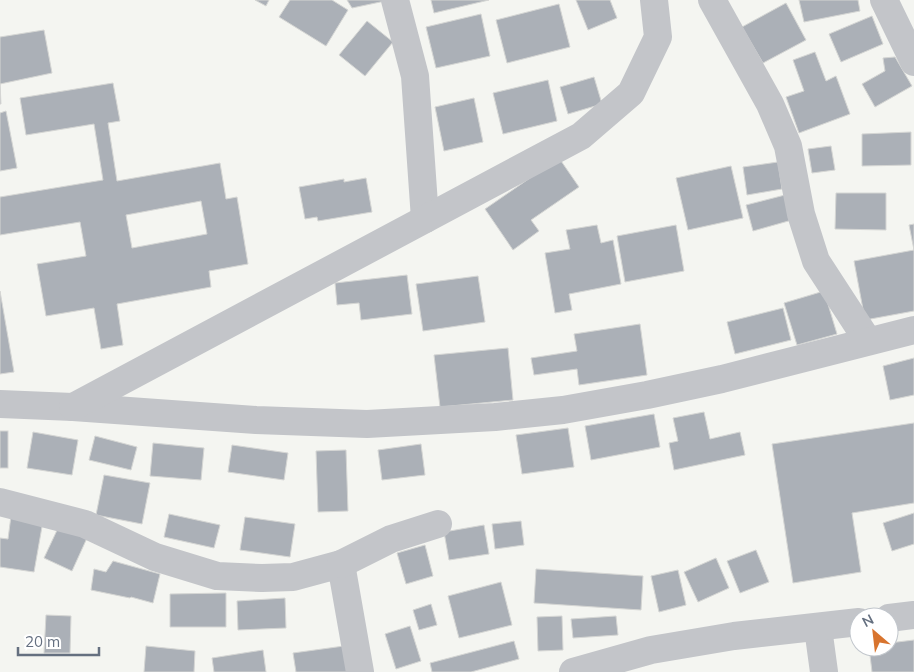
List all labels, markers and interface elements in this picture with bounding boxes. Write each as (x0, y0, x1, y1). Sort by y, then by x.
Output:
north arrow (849, 607, 899, 657)
text: N (859, 610, 877, 631)
scale bar (18, 624, 99, 656)
text: 20 m (25, 632, 60, 651)

